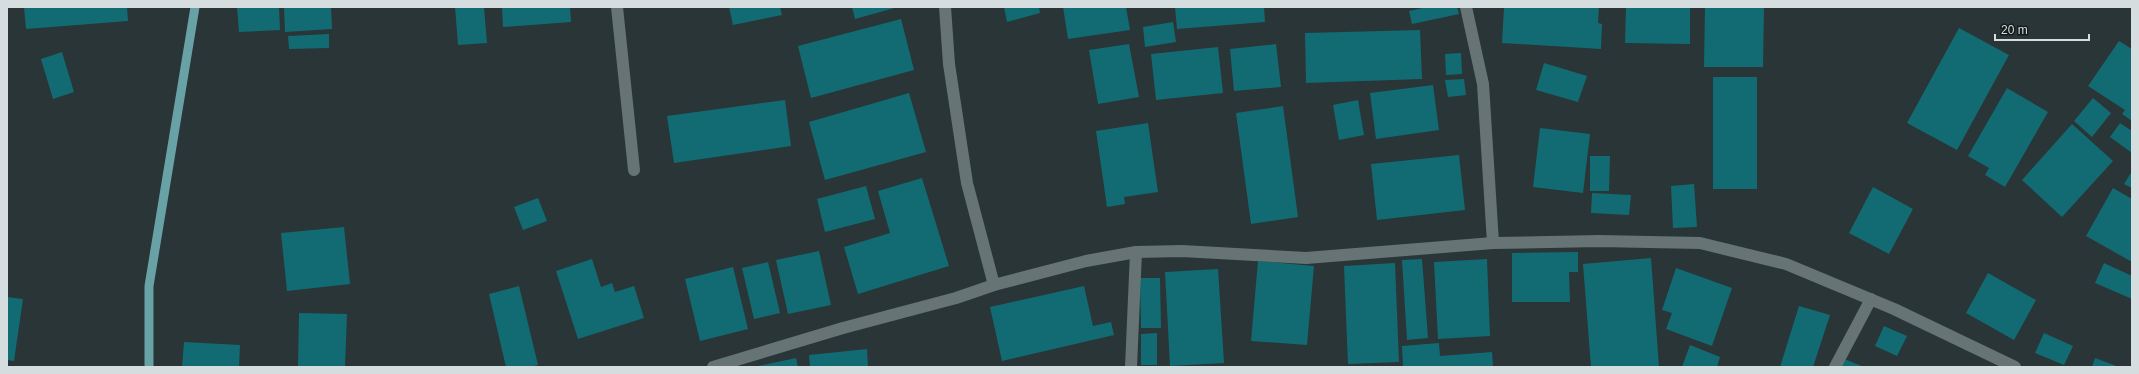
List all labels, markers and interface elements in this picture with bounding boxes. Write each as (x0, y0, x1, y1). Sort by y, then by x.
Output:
scale bar (1995, 16, 2089, 42)
text: 20 m (2001, 23, 2028, 37)

